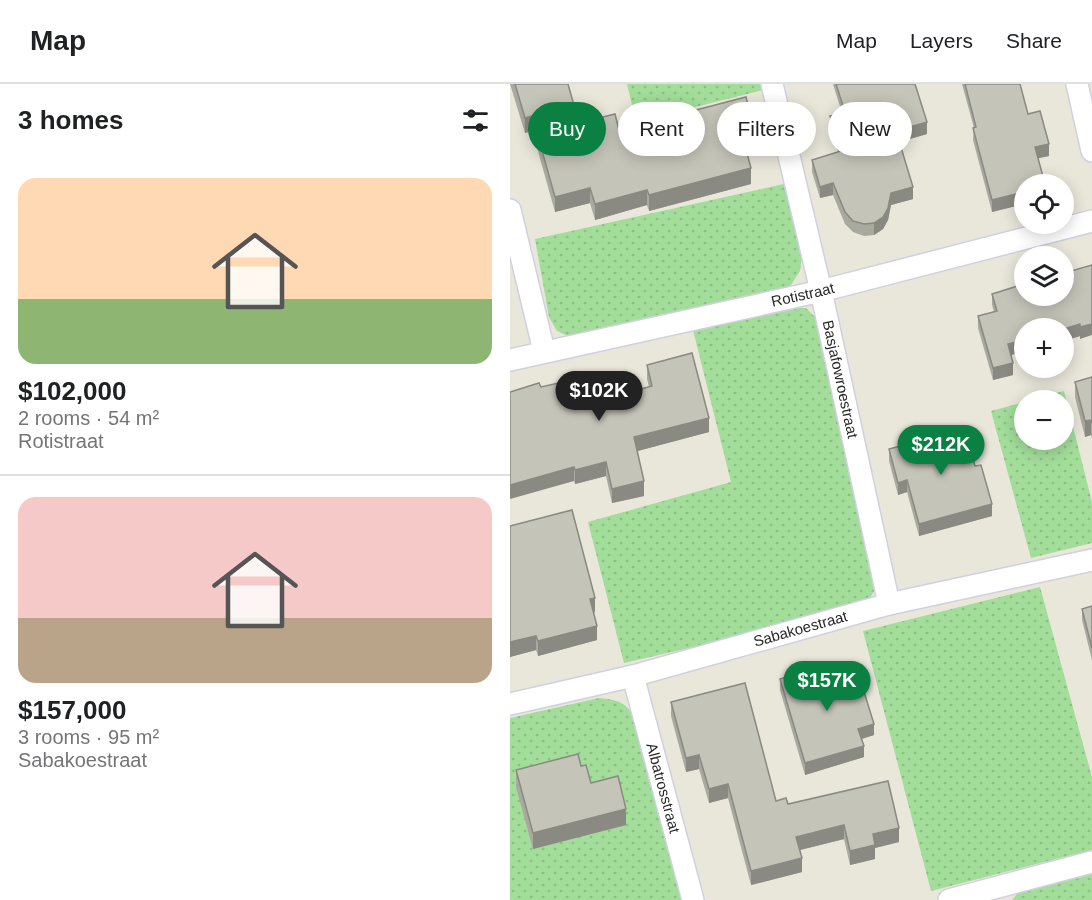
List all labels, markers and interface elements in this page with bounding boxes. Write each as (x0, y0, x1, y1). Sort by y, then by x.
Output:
text: Map (30, 25, 86, 56)
text: Map (836, 29, 877, 52)
text: Layers (910, 29, 973, 52)
text: Share (1006, 29, 1062, 52)
chip: Buy (528, 102, 606, 156)
chip: Rent (618, 102, 705, 156)
chip: Filters (717, 102, 816, 156)
chip: New (828, 102, 912, 156)
icon: filters (459, 104, 492, 137)
text: 3 homes (18, 105, 124, 135)
map controls (1014, 174, 1074, 450)
button: locate (1014, 174, 1074, 234)
icon: home (201, 217, 309, 325)
button: layers (1014, 246, 1074, 306)
street label: Rotistraat (770, 279, 837, 310)
button: + (1014, 318, 1074, 378)
street label: Basjafowroestraat (820, 319, 862, 440)
pin: $102K (557, 371, 641, 422)
text: $102,000 (18, 376, 126, 406)
text: $102K (570, 379, 628, 401)
button: − (1014, 390, 1074, 450)
text: 2 rooms · 54 m² (18, 407, 159, 429)
pin: $212K (899, 425, 983, 476)
text: Rotistraat (18, 430, 104, 452)
text: $212K (912, 433, 970, 455)
icon: home (201, 536, 309, 644)
street label: Sabakoestraat (751, 607, 850, 650)
pin: $157K (785, 661, 869, 712)
text: $157K (798, 669, 856, 691)
text: $157,000 (18, 695, 126, 725)
text: 3 rooms · 95 m² (18, 726, 159, 748)
street label: Albatrosstraat (643, 741, 684, 836)
text: Sabakoestraat (18, 749, 147, 771)

